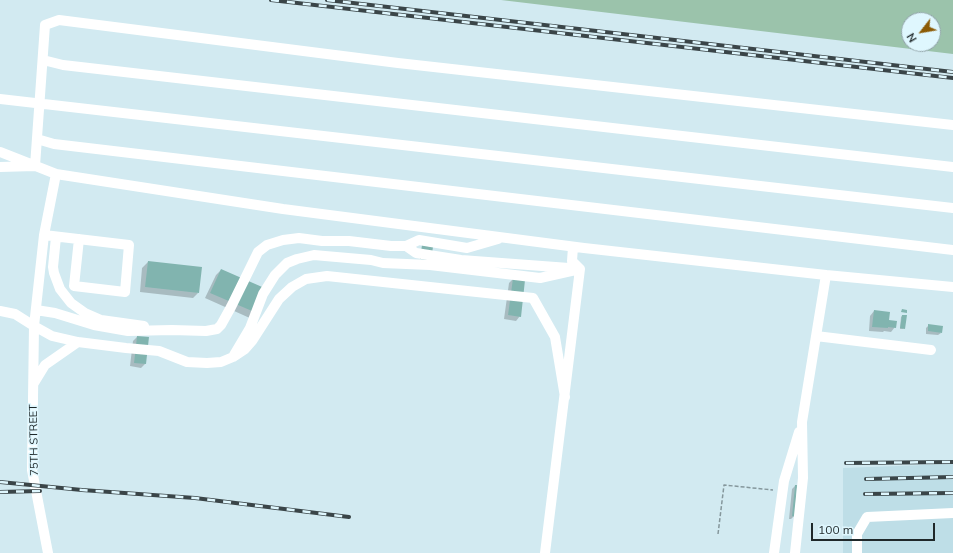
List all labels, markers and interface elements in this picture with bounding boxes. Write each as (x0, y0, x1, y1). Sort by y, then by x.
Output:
north arrow (901, 12, 941, 52)
text: N (903, 30, 920, 45)
street label: 75TH STREET (27, 404, 41, 476)
scale bar (813, 515, 937, 541)
text: 100 m (818, 522, 853, 537)

